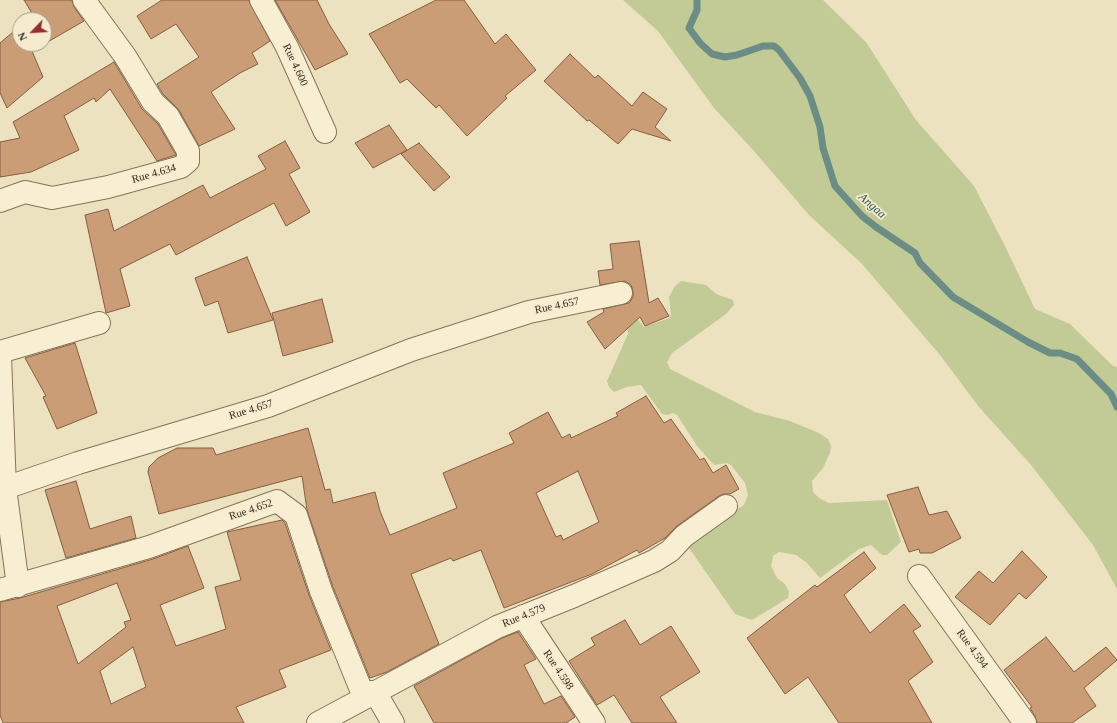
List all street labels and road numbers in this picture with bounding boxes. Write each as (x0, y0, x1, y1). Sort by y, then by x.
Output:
street label: Rue 4.600 (279, 42, 311, 88)
street label: Rue 4.634 (130, 161, 178, 187)
street label: Rue 4.657 (534, 295, 580, 317)
street label: Rue 4.657 (227, 397, 275, 423)
street label: Rue 4.652 (227, 496, 275, 524)
street label: Rue 4.579 (501, 601, 547, 631)
street label: Rue 4.594 (953, 627, 991, 671)
street label: Rue 4.598 (540, 648, 576, 692)

